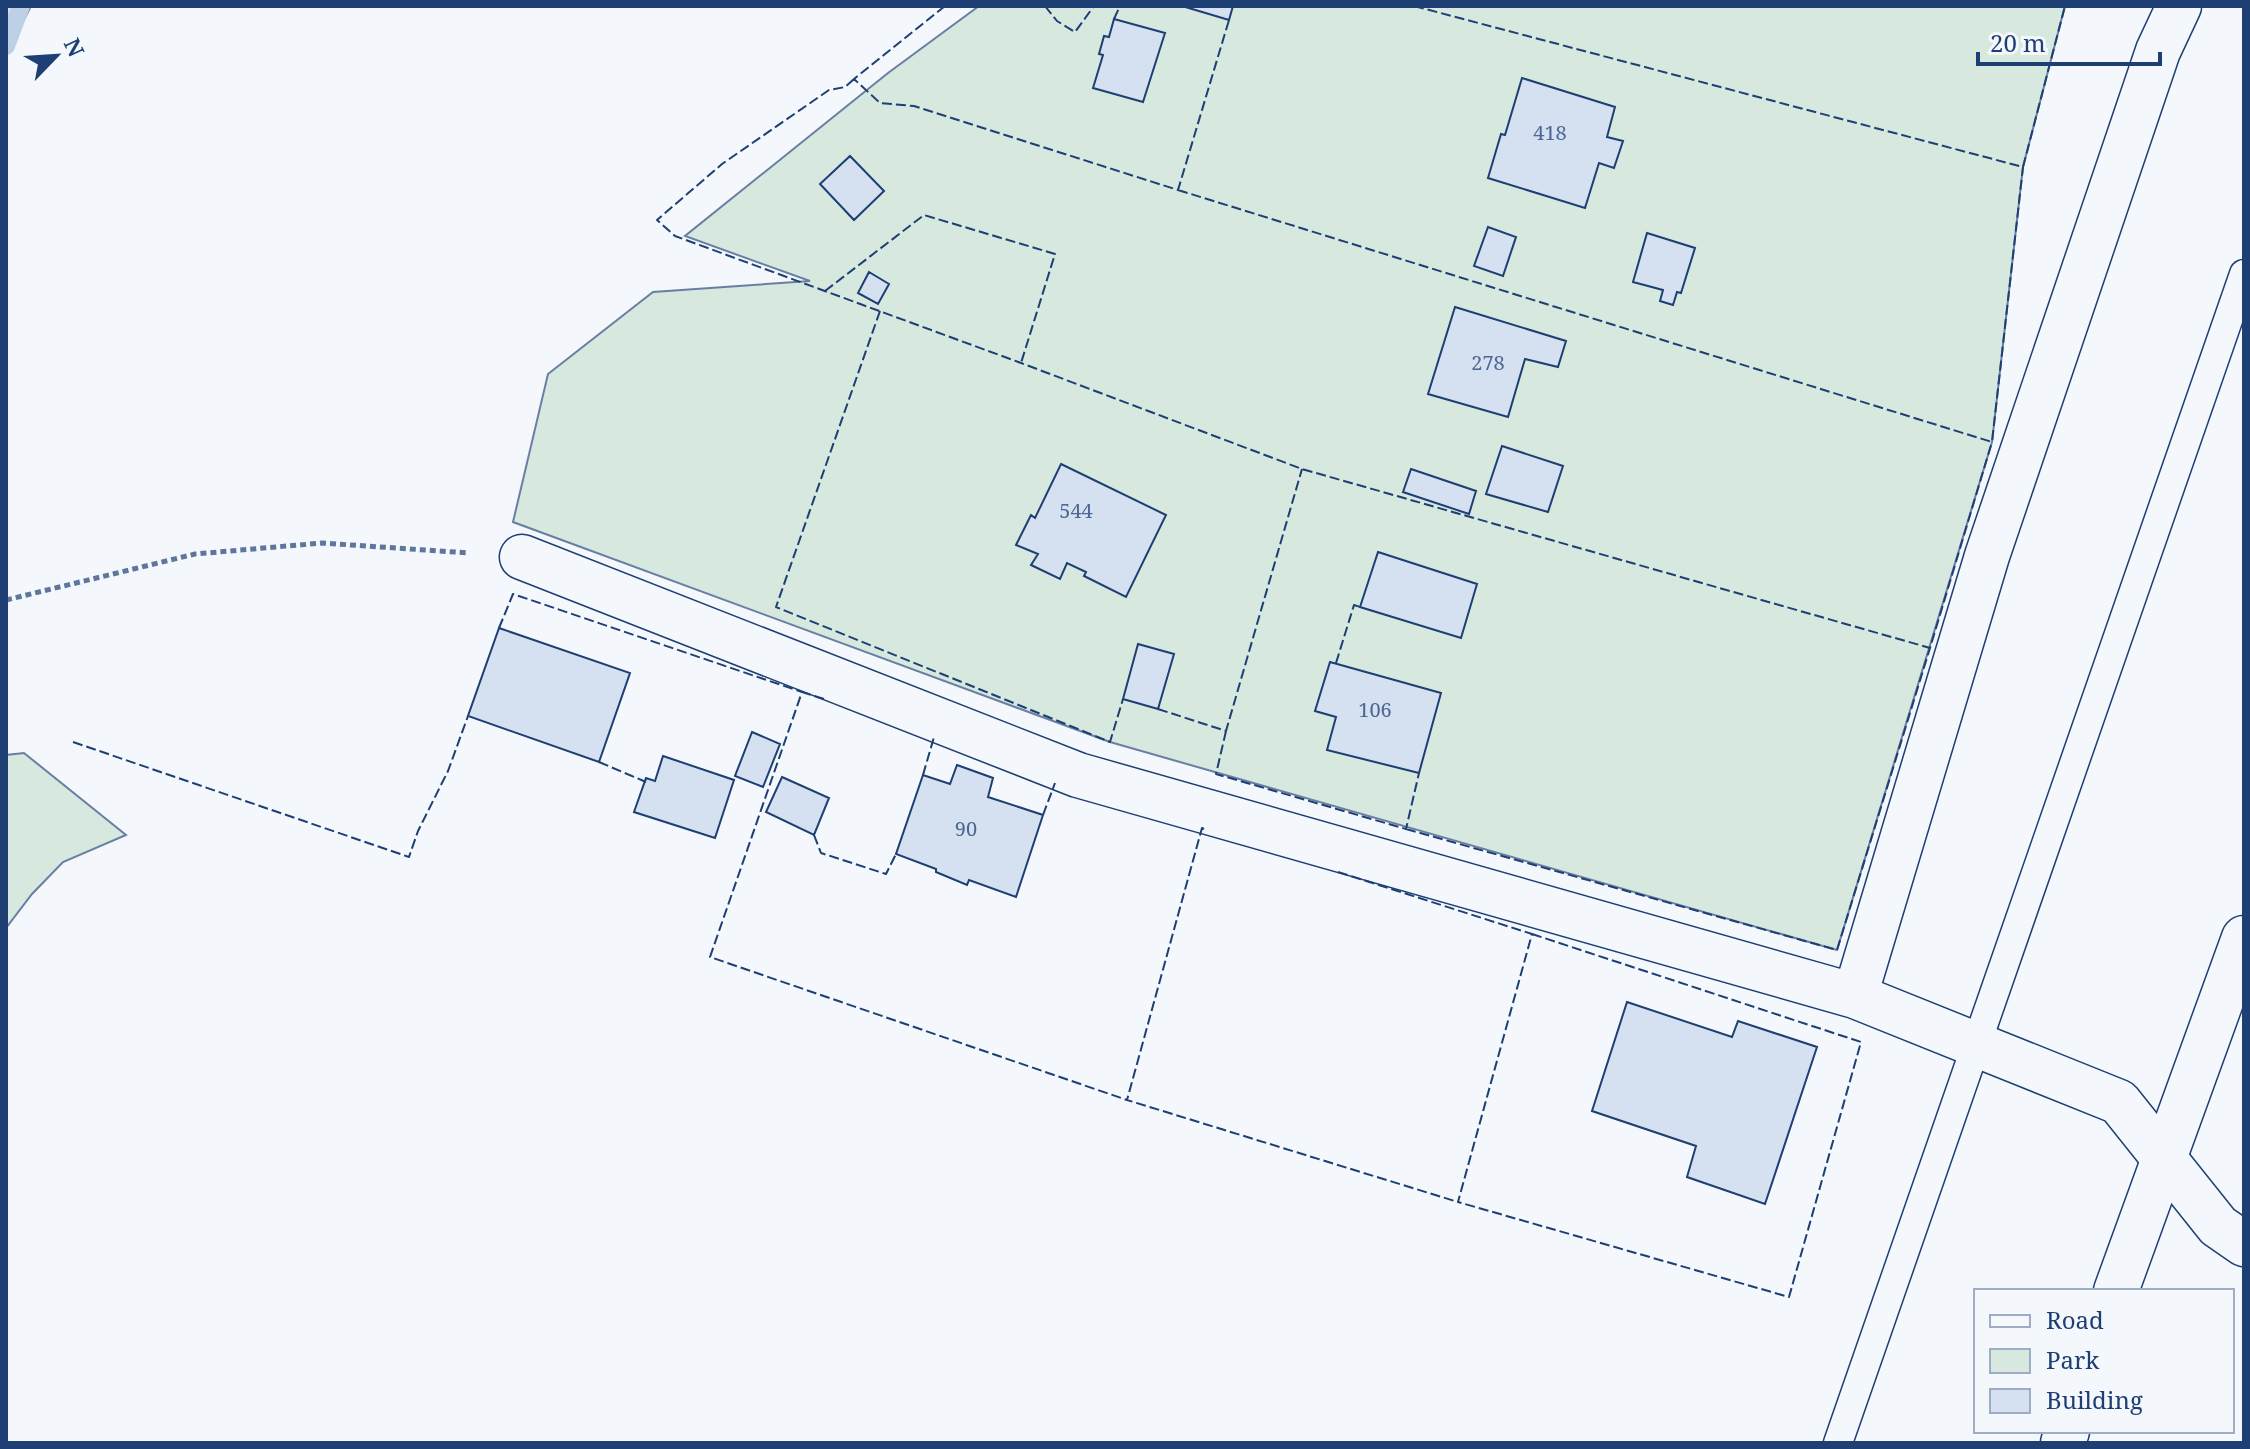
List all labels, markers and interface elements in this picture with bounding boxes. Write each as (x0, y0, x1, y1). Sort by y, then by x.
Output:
north arrow (16, 16, 96, 96)
scale bar (1978, 16, 2160, 66)
text: 20 m (1990, 26, 2046, 59)
text: N (58, 33, 92, 61)
house number: 418 (1533, 119, 1567, 146)
house number: 278 (1471, 349, 1505, 376)
house number: 544 (1059, 497, 1093, 524)
house number: 106 (1358, 696, 1392, 723)
house number: 90 (955, 815, 977, 842)
legend (1974, 1289, 2234, 1433)
text: Road (2046, 1303, 2104, 1336)
text: Park (2046, 1343, 2100, 1376)
text: Building (2046, 1383, 2143, 1416)

